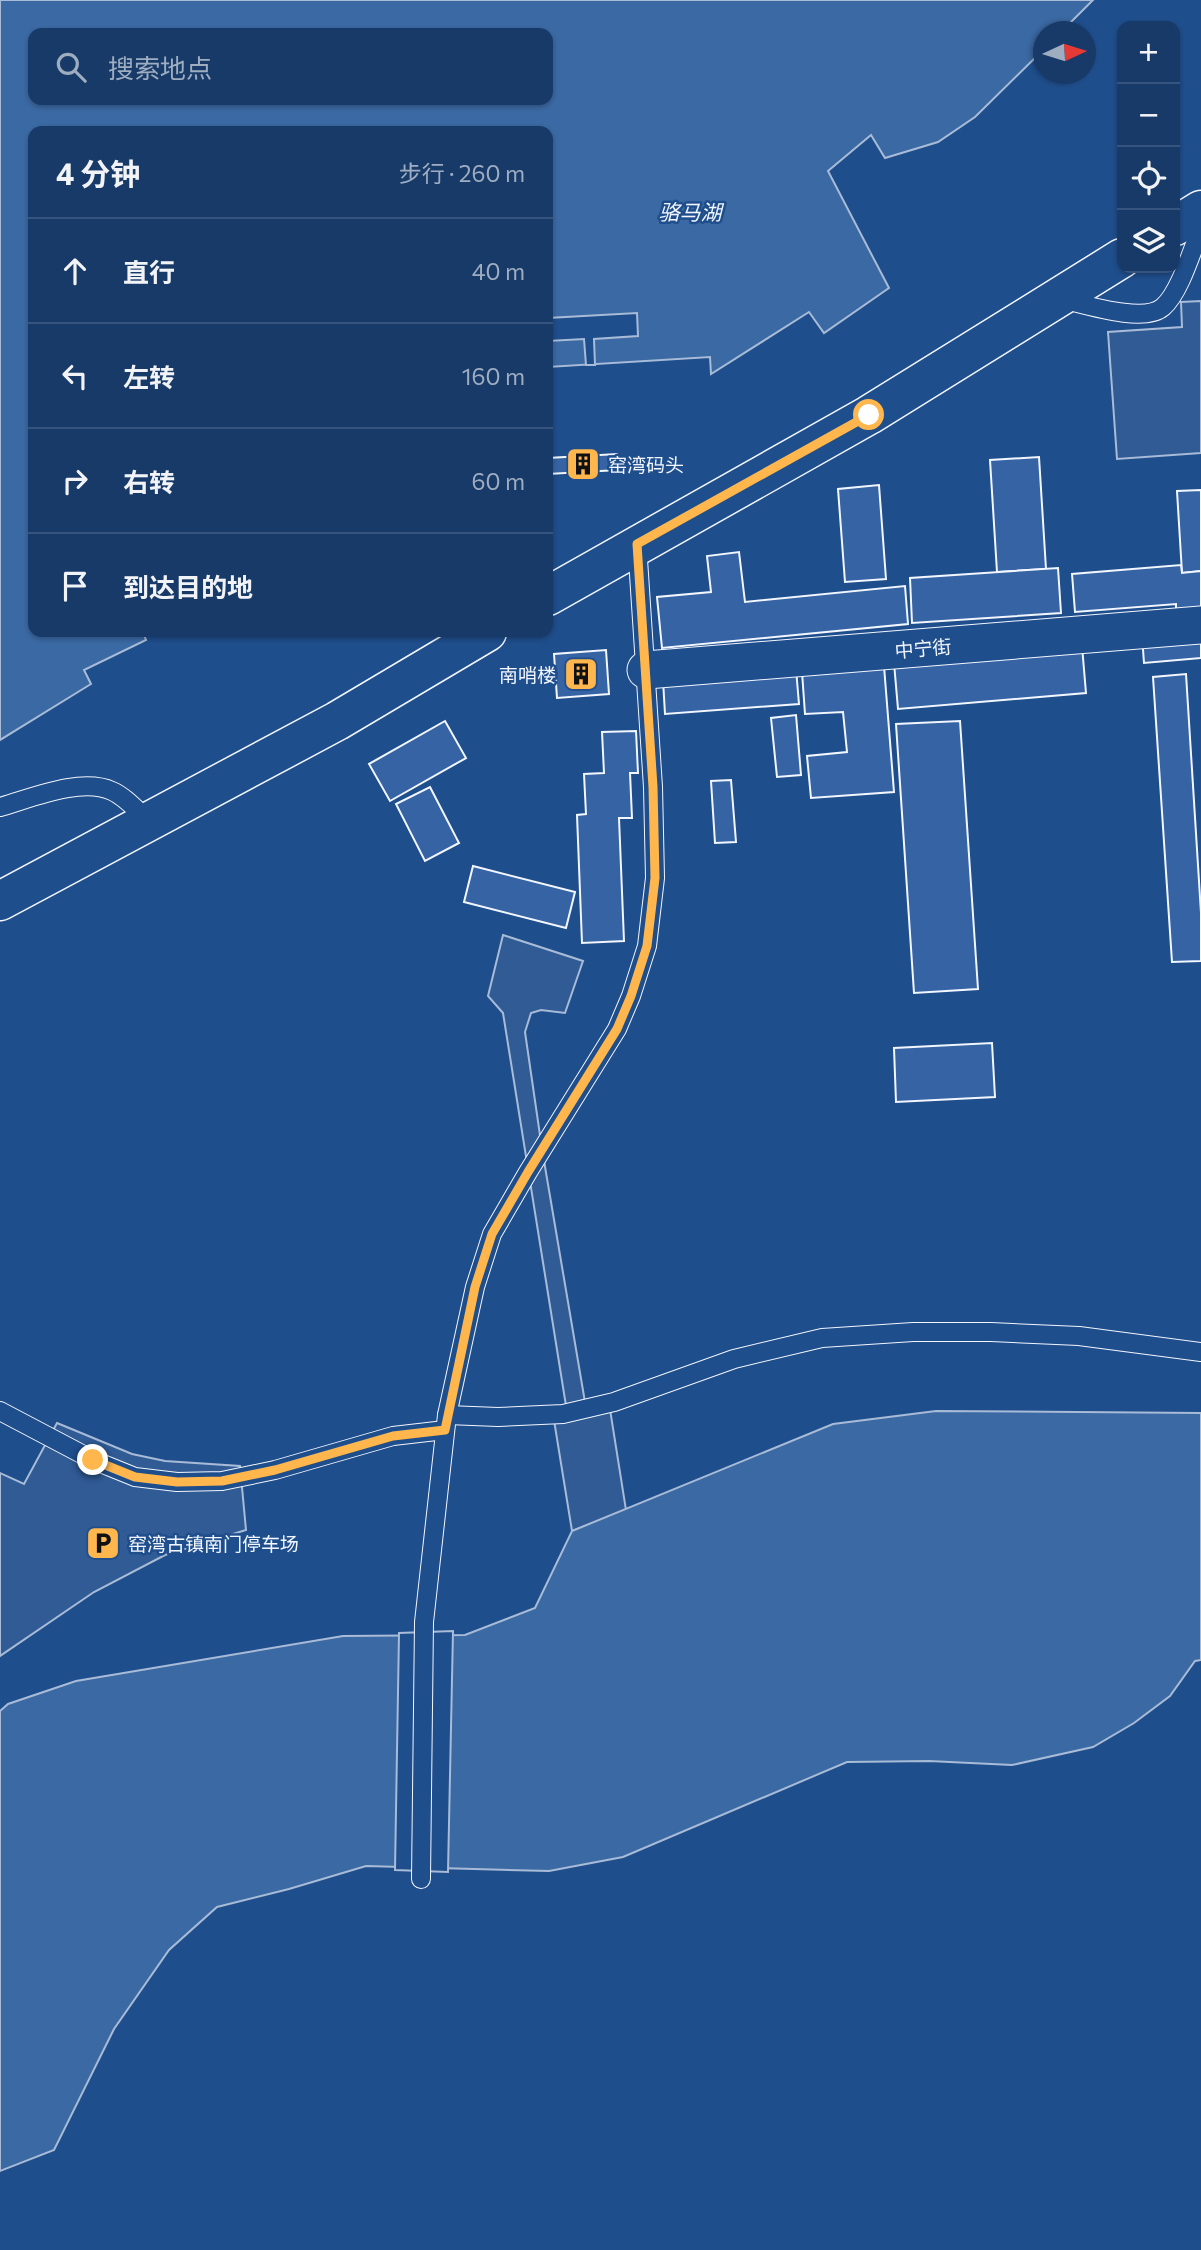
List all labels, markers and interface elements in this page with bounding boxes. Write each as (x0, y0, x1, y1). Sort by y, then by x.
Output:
north arrow (1033, 21, 1096, 84)
map controls (1117, 21, 1180, 273)
button: + (1117, 21, 1180, 84)
search box (28, 28, 553, 105)
icon: search (52, 48, 90, 86)
text: 搜索地点 (108, 52, 212, 83)
button: − (1117, 84, 1180, 147)
button: locate (1117, 147, 1180, 210)
text: 4 分钟 (56, 154, 140, 191)
text: 步行 · 260 m (399, 159, 525, 187)
water label: 骆马湖 (659, 199, 724, 224)
button: layers (1117, 210, 1180, 273)
icon: ahead (56, 252, 94, 290)
text: 直行 (123, 256, 175, 287)
text: 40 m (472, 257, 525, 285)
icon: left (56, 357, 94, 395)
text: 左转 (123, 361, 175, 392)
text: 160 m (462, 362, 525, 390)
route start (853, 399, 884, 430)
building icon: 窑湾码头 (564, 445, 602, 483)
place label: 窑湾码头 (608, 453, 684, 476)
icon: right (56, 462, 94, 500)
text: 右转 (123, 466, 175, 497)
text: 60 m (472, 467, 525, 495)
icon: arrive (56, 567, 94, 605)
text: 到达目的地 (123, 571, 253, 602)
street label: 中宁街 (894, 634, 952, 662)
building icon: 南哨楼 (562, 655, 600, 693)
place label: 南哨楼 (499, 663, 556, 686)
route end (77, 1444, 108, 1475)
parking icon: 窑湾古镇南门停车场 (84, 1524, 122, 1562)
place label: 窑湾古镇南门停车场 (128, 1532, 299, 1555)

